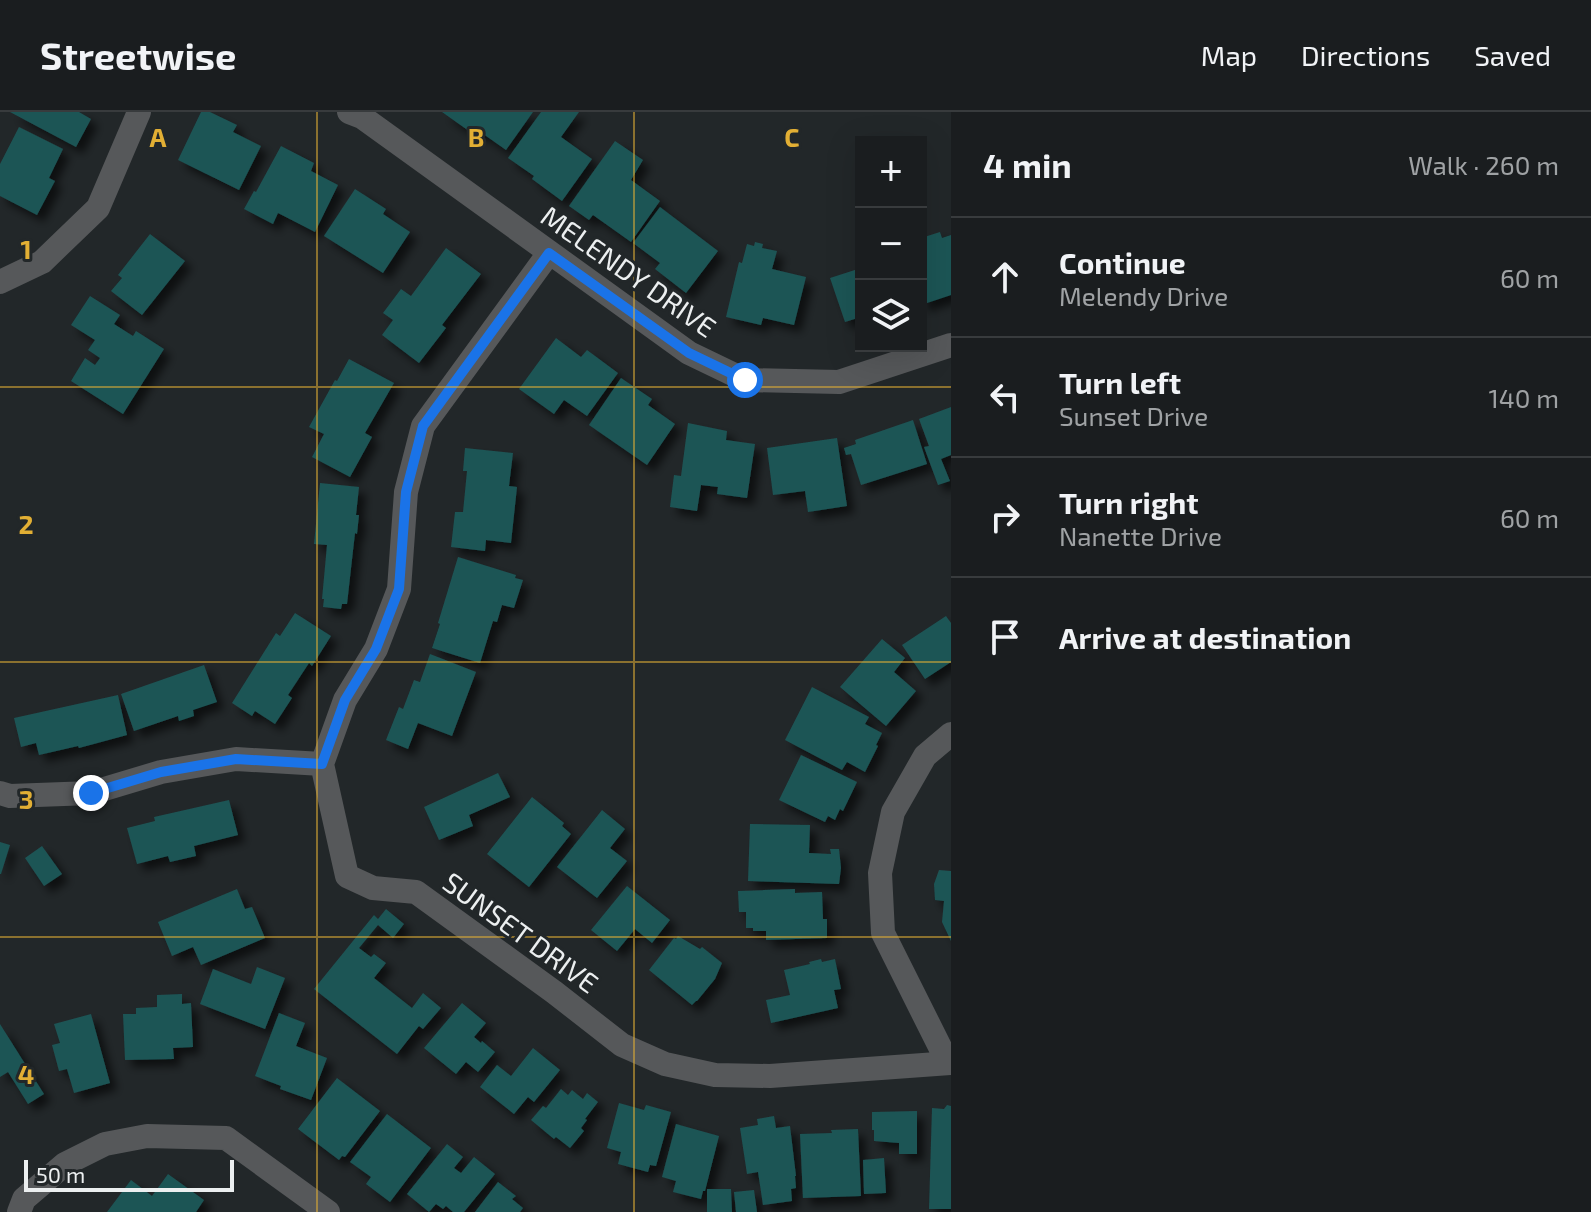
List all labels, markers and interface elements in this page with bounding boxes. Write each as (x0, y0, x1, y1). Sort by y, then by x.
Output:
text: Streetwise (40, 32, 236, 78)
text: Map (1201, 38, 1257, 72)
text: Directions (1301, 38, 1430, 72)
text: Saved (1474, 38, 1551, 72)
text: A (150, 121, 167, 152)
text: B (468, 121, 484, 152)
text: C (784, 121, 800, 152)
map controls (855, 136, 927, 352)
button: + (855, 136, 927, 208)
text: 4 min (983, 144, 1072, 185)
text: Walk · 260 m (1408, 149, 1559, 180)
street label: MELENDY DRIVE (535, 198, 723, 344)
button: − (855, 208, 927, 280)
text: 1 (20, 233, 32, 264)
text: Continue (1059, 244, 1186, 280)
icon: ahead (983, 255, 1027, 299)
text: 60 m (1500, 262, 1559, 293)
button: layers (855, 280, 927, 352)
text: Melendy Drive (1059, 280, 1228, 311)
route start (727, 362, 763, 398)
text: Turn left (1059, 364, 1181, 400)
icon: left (983, 375, 1027, 419)
text: 140 m (1488, 382, 1559, 413)
text: Sunset Drive (1059, 400, 1208, 431)
text: Turn right (1059, 484, 1199, 520)
icon: right (983, 495, 1027, 539)
text: 60 m (1500, 502, 1559, 533)
text: 2 (18, 508, 34, 539)
text: Nanette Drive (1059, 520, 1222, 551)
icon: arrive (983, 615, 1027, 659)
text: Arrive at destination (1059, 619, 1351, 655)
route end (73, 775, 109, 811)
text: 3 (19, 783, 33, 814)
street label: SUNSET DRIVE (437, 864, 605, 1000)
text: 4 (18, 1058, 34, 1089)
scale bar (24, 1156, 234, 1192)
text: 50 m (36, 1161, 85, 1187)

